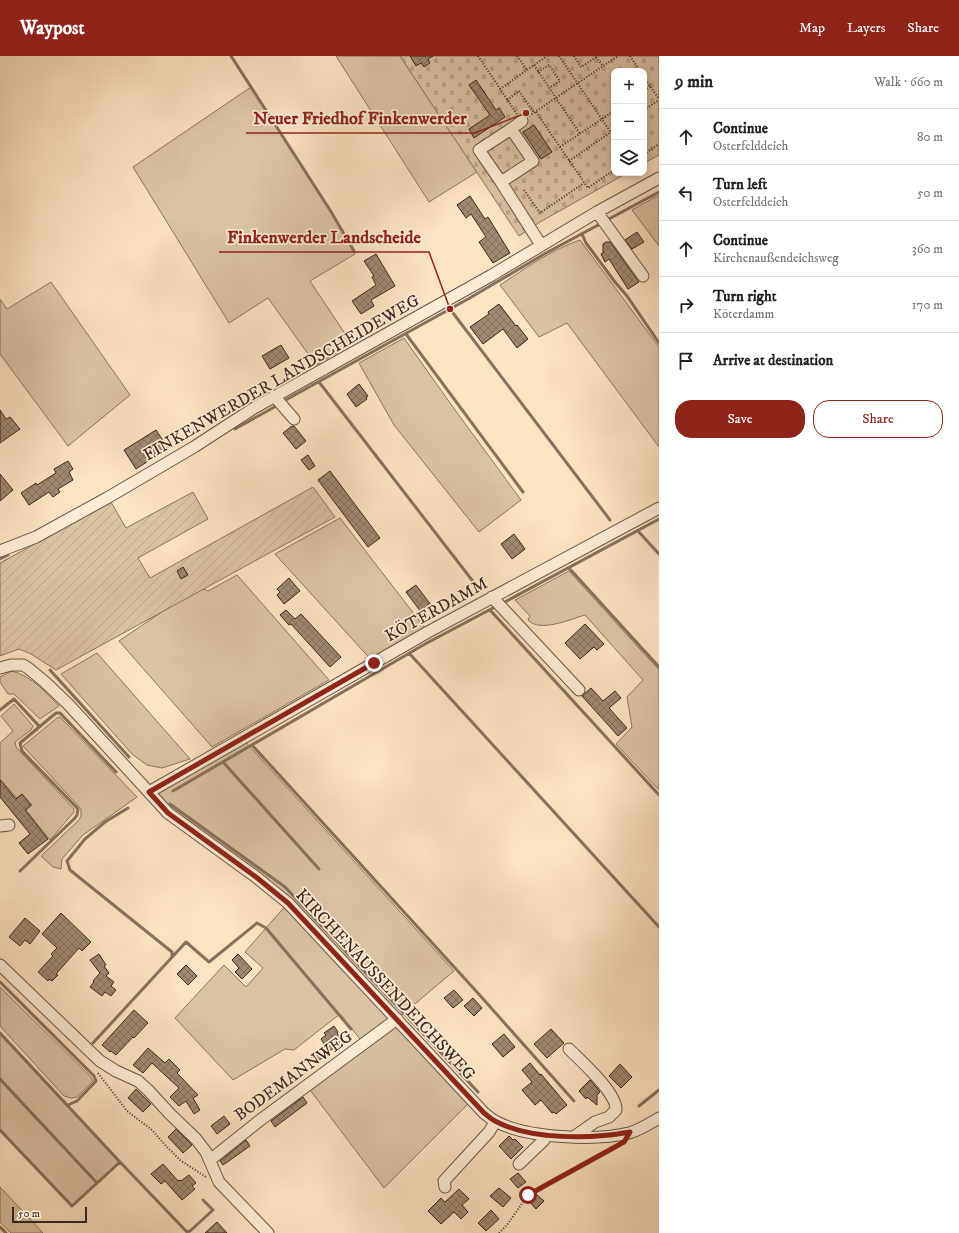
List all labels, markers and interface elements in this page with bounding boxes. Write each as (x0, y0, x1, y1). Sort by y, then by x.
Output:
text: Waypost (20, 17, 84, 40)
text: Map (799, 19, 825, 37)
text: Layers (847, 19, 885, 37)
text: Share (907, 19, 939, 37)
map controls (611, 68, 647, 176)
button: + (611, 68, 647, 104)
text: 9 min (675, 71, 713, 93)
text: Walk · 660 m (874, 74, 943, 90)
callout: Neuer Friedhof Finkenwerder (246, 103, 475, 133)
button: − (611, 104, 647, 140)
text: Neuer Friedhof Finkenwerder (253, 108, 467, 130)
text: Continue (713, 119, 768, 138)
icon: ahead (675, 126, 697, 148)
text: 80 m (917, 129, 943, 145)
text: Osterfelddeich (713, 138, 788, 154)
button: layers (611, 140, 647, 176)
text: Turn left (713, 175, 767, 194)
icon: left (675, 182, 697, 204)
text: 50 m (917, 185, 943, 201)
text: Osterfelddeich (713, 194, 788, 210)
callout: Finkenwerder Landscheide (219, 222, 429, 252)
text: Finkenwerder Landscheide (227, 227, 421, 249)
text: Continue (713, 231, 768, 250)
icon: ahead (675, 238, 697, 260)
text: 360 m (912, 241, 943, 257)
text: Kirchenaußendeichsweg (713, 250, 839, 266)
text: Turn right (713, 287, 776, 306)
street label: FINKENWERDER LANDSCHEIDEWEG (140, 289, 424, 466)
icon: right (675, 294, 697, 316)
text: 170 m (912, 297, 943, 313)
text: Köterdamm (713, 306, 774, 322)
icon: arrive (675, 350, 697, 372)
text: Arrive at destination (713, 351, 833, 370)
button: Save (675, 400, 805, 438)
button: Share (813, 400, 943, 438)
street label: KÖTERDAMM (381, 573, 492, 647)
route end (365, 654, 383, 672)
street label: KIRCHENAUSSENDEICHSWEG (291, 884, 480, 1085)
street label: BODEMANNWEG (230, 1025, 357, 1126)
route start (519, 1186, 537, 1204)
scale bar (12, 1205, 87, 1224)
text: 50 m (18, 1207, 40, 1221)

